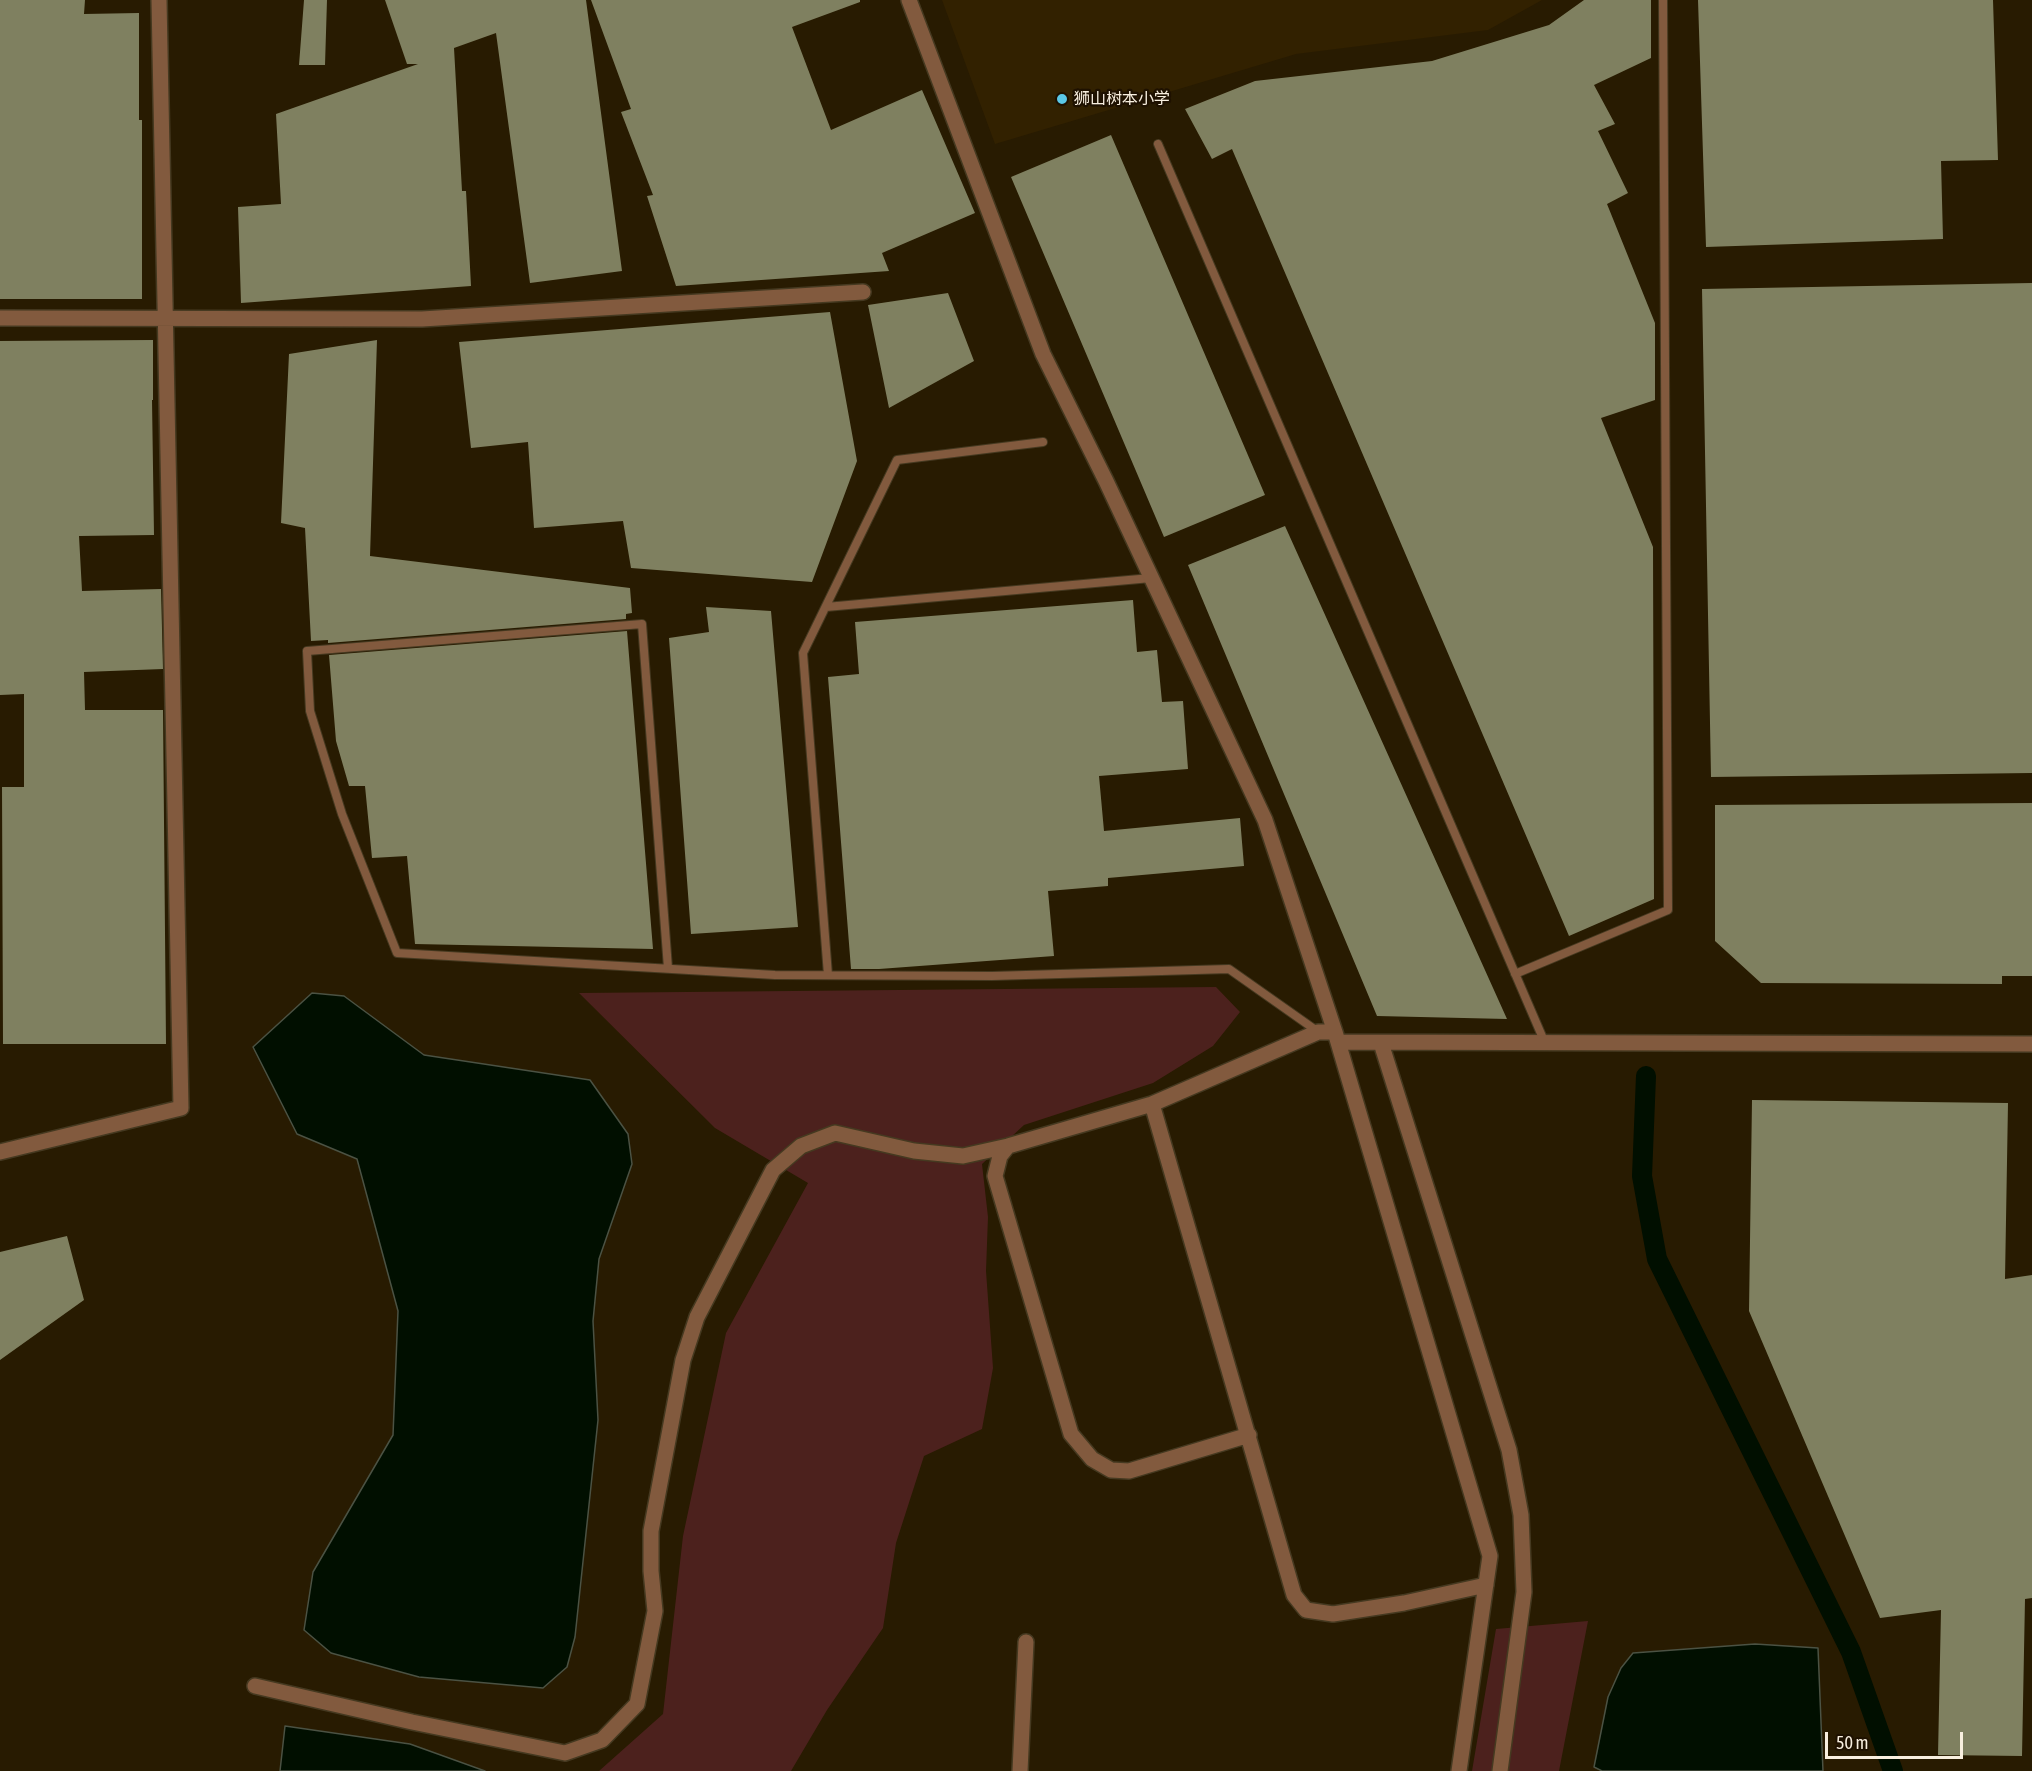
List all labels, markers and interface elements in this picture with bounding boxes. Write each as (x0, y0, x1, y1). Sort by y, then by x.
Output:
place label: 狮山树本小学 (1074, 89, 1170, 109)
marker: 狮山树本小学 (1055, 92, 1069, 106)
scale bar (1828, 1720, 1966, 1758)
text: 50 m (1836, 1732, 1868, 1753)

